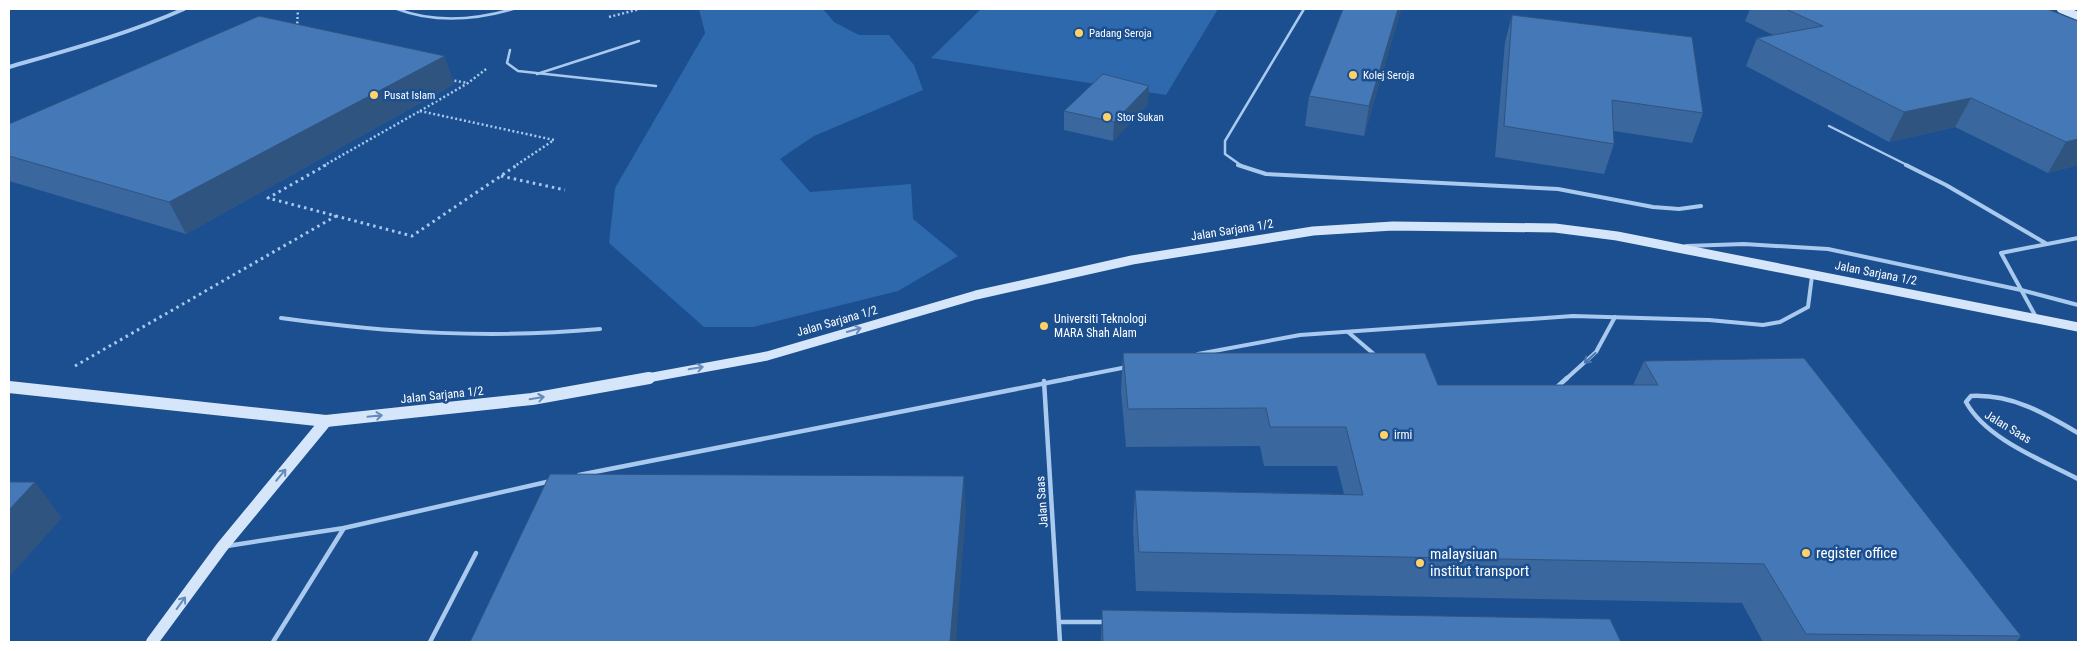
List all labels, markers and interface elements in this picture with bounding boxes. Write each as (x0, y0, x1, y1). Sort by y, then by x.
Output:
marker: Padang Seroja (1073, 27, 1085, 39)
place label: Padang Seroja (1089, 27, 1152, 40)
marker: Kolej Seroja (1347, 69, 1359, 81)
place label: Kolej Seroja (1363, 69, 1414, 82)
marker: Pusat Islam (368, 89, 380, 101)
place label: Pusat Islam (384, 89, 435, 102)
marker: Stor Sukan (1101, 111, 1113, 123)
place label: Stor Sukan (1117, 111, 1164, 124)
street label: Jalan Sarjana 1/2 (1190, 217, 1274, 243)
street label: Jalan Sarjana 1/2 (1834, 258, 1918, 288)
street label: Jalan Sarjana 1/2 (795, 303, 879, 339)
place label: Universiti Teknologi MARA Shah Alam (1054, 312, 1147, 340)
marker: Universiti Teknologi MARA Shah Alam (1038, 320, 1050, 332)
one-way arrow (846, 325, 862, 335)
one-way arrow (1583, 352, 1596, 364)
one-way arrow (688, 363, 704, 373)
street label: Jalan Sarjana 1/2 (400, 384, 484, 406)
one-way arrow (528, 393, 544, 403)
street label: Jalan Saas (1982, 408, 2034, 446)
one-way arrow (367, 411, 383, 420)
place label: irmi (1394, 428, 1412, 442)
marker: irmi (1378, 429, 1390, 441)
one-way arrow (276, 469, 287, 482)
street label: Jalan Saas (1033, 476, 1051, 528)
place label: register office (1816, 544, 1897, 562)
place label: malaysiuan institut transport (1430, 545, 1529, 580)
marker: register office (1800, 547, 1812, 559)
marker: malaysiuan institut transport (1414, 557, 1426, 569)
one-way arrow (176, 596, 186, 610)

